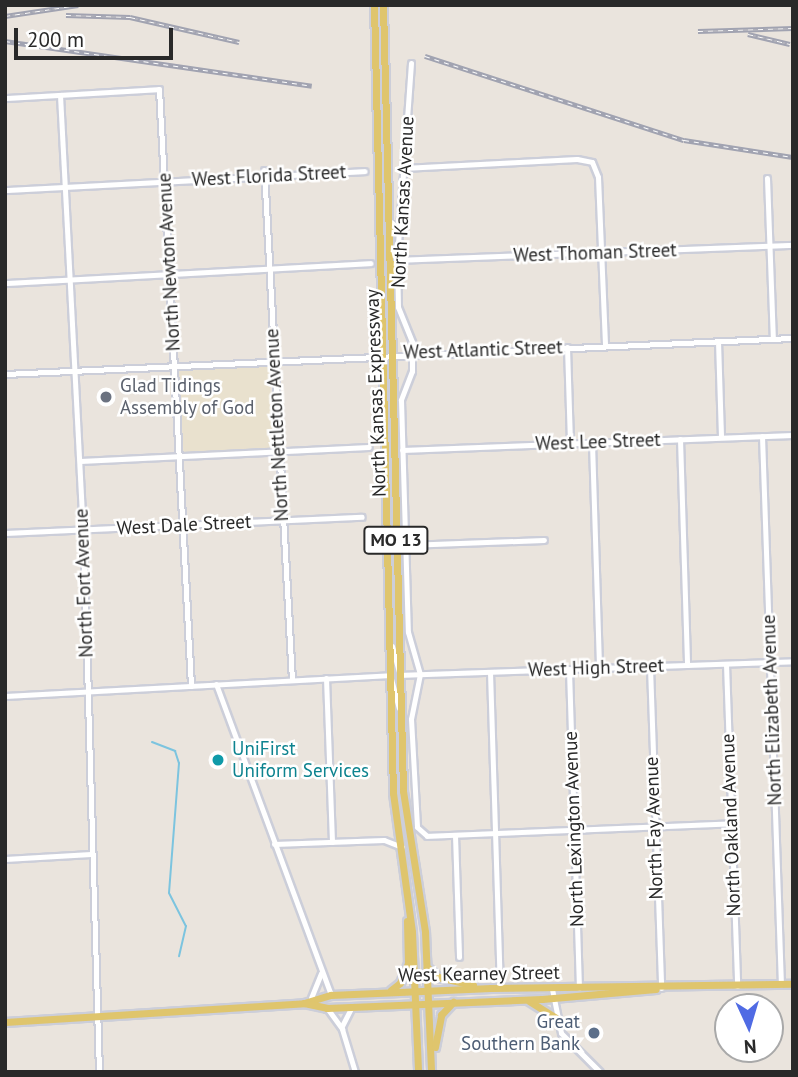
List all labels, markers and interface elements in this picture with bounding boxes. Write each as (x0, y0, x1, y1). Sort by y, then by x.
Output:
scale bar (18, 14, 177, 58)
text: 200 m (27, 26, 84, 53)
street label: North Kansas Avenue (387, 115, 419, 289)
street label: West Florida Street (191, 161, 347, 191)
street label: North Newton Avenue (153, 172, 185, 352)
street label: West Thoman Street (513, 239, 677, 267)
street label: North Kansas Expressway (361, 289, 391, 497)
street label: North Nettleton Avenue (261, 328, 293, 522)
street label: West Atlantic Street (402, 336, 564, 364)
place label: Glad Tidings Assembly of God (120, 375, 255, 419)
marker: Glad Tidings Assembly of God (98, 389, 114, 405)
street label: West Lee Street (535, 428, 661, 456)
street label: North Fort Avenue (70, 508, 98, 658)
street label: West Dale Street (116, 510, 252, 540)
road number: MO 13 (363, 526, 429, 554)
street label: North Elizabeth Avenue (757, 614, 787, 806)
street label: West High Street (528, 654, 664, 682)
street label: North Lexington Avenue (559, 730, 589, 928)
street label: North Oakland Avenue (716, 733, 746, 917)
place label: UniFirst Uniform Services (232, 738, 369, 782)
marker: UniFirst Uniform Services (210, 752, 226, 768)
street label: North Fay Avenue (640, 755, 668, 901)
street label: West Kearney Street (398, 961, 560, 987)
north arrow (714, 993, 784, 1063)
place label: Great Southern Bank (461, 1011, 580, 1055)
marker: Great Southern Bank (586, 1025, 602, 1041)
text: N (743, 1035, 757, 1059)

